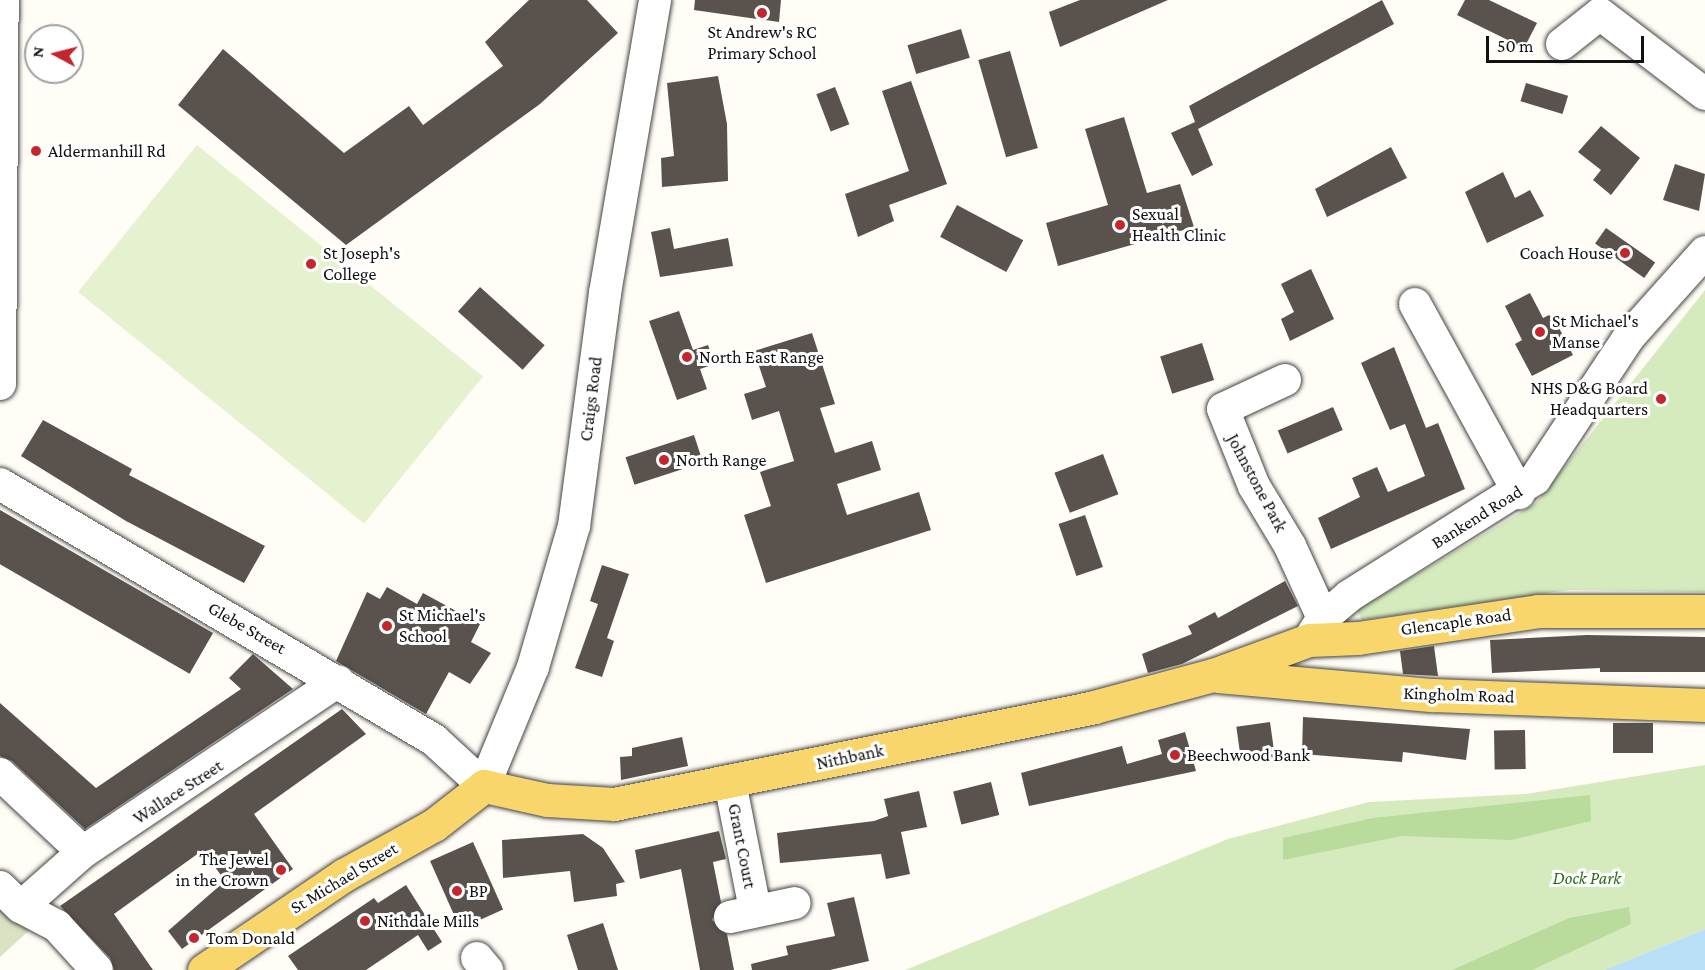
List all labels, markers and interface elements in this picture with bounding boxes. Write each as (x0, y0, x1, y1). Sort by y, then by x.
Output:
marker: St Andrew's RC Primary School (755, 6, 769, 20)
place label: St Andrew's RC Primary School (707, 22, 817, 64)
north arrow (24, 24, 84, 84)
scale bar (1489, 24, 1646, 62)
text: 50 m (1497, 36, 1534, 56)
text: N (29, 46, 47, 58)
place label: Aldermanhill Rd (48, 140, 166, 162)
marker: Aldermanhill Rd (29, 144, 43, 158)
place label: Sexual Health Clinic (1132, 204, 1226, 246)
marker: Sexual Health Clinic (1113, 218, 1127, 232)
place label: Coach House (1520, 242, 1613, 264)
place label: St Joseph's College (323, 243, 400, 286)
marker: Coach House (1618, 246, 1632, 260)
marker: St Joseph's College (304, 257, 318, 271)
place label: St Michael's Manse (1552, 311, 1639, 354)
marker: St Michael's Manse (1533, 325, 1547, 339)
place label: North East Range (699, 346, 824, 368)
marker: North East Range (680, 350, 694, 364)
street label: Craigs Road (575, 355, 607, 443)
place label: NHS D&G Board Headquarters (1531, 378, 1648, 420)
marker: NHS D&G Board Headquarters (1652, 390, 1670, 408)
street label: Johnstone Park (1222, 430, 1292, 536)
place label: North Range (676, 449, 766, 471)
marker: North Range (657, 453, 671, 467)
street label: Bankend Road (1428, 480, 1526, 554)
street label: Glebe Street (204, 597, 290, 659)
street label: Glencaple Road (1399, 604, 1513, 640)
place label: St Michael's School (399, 605, 486, 648)
marker: St Michael's School (380, 619, 394, 633)
street label: Kingholm Road (1403, 682, 1515, 708)
street label: Nithbank (814, 739, 886, 775)
place label: Beechwood Bank (1187, 744, 1310, 766)
marker: Beechwood Bank (1168, 748, 1182, 762)
street label: Wallace Street (129, 755, 227, 829)
street label: Grant Court (723, 802, 761, 890)
street label: St Michael Street (287, 838, 401, 918)
place label: The Jewel in the Crown (176, 849, 269, 892)
marker: The Jewel in the Crown (274, 863, 288, 877)
park label: Dock Park (1553, 867, 1621, 889)
place label: BP (469, 880, 488, 902)
marker: BP (450, 884, 464, 898)
place label: Nithdale Mills (377, 910, 479, 932)
marker: Nithdale Mills (358, 914, 372, 928)
place label: Tom Donald (206, 927, 295, 949)
marker: Tom Donald (187, 931, 201, 945)

